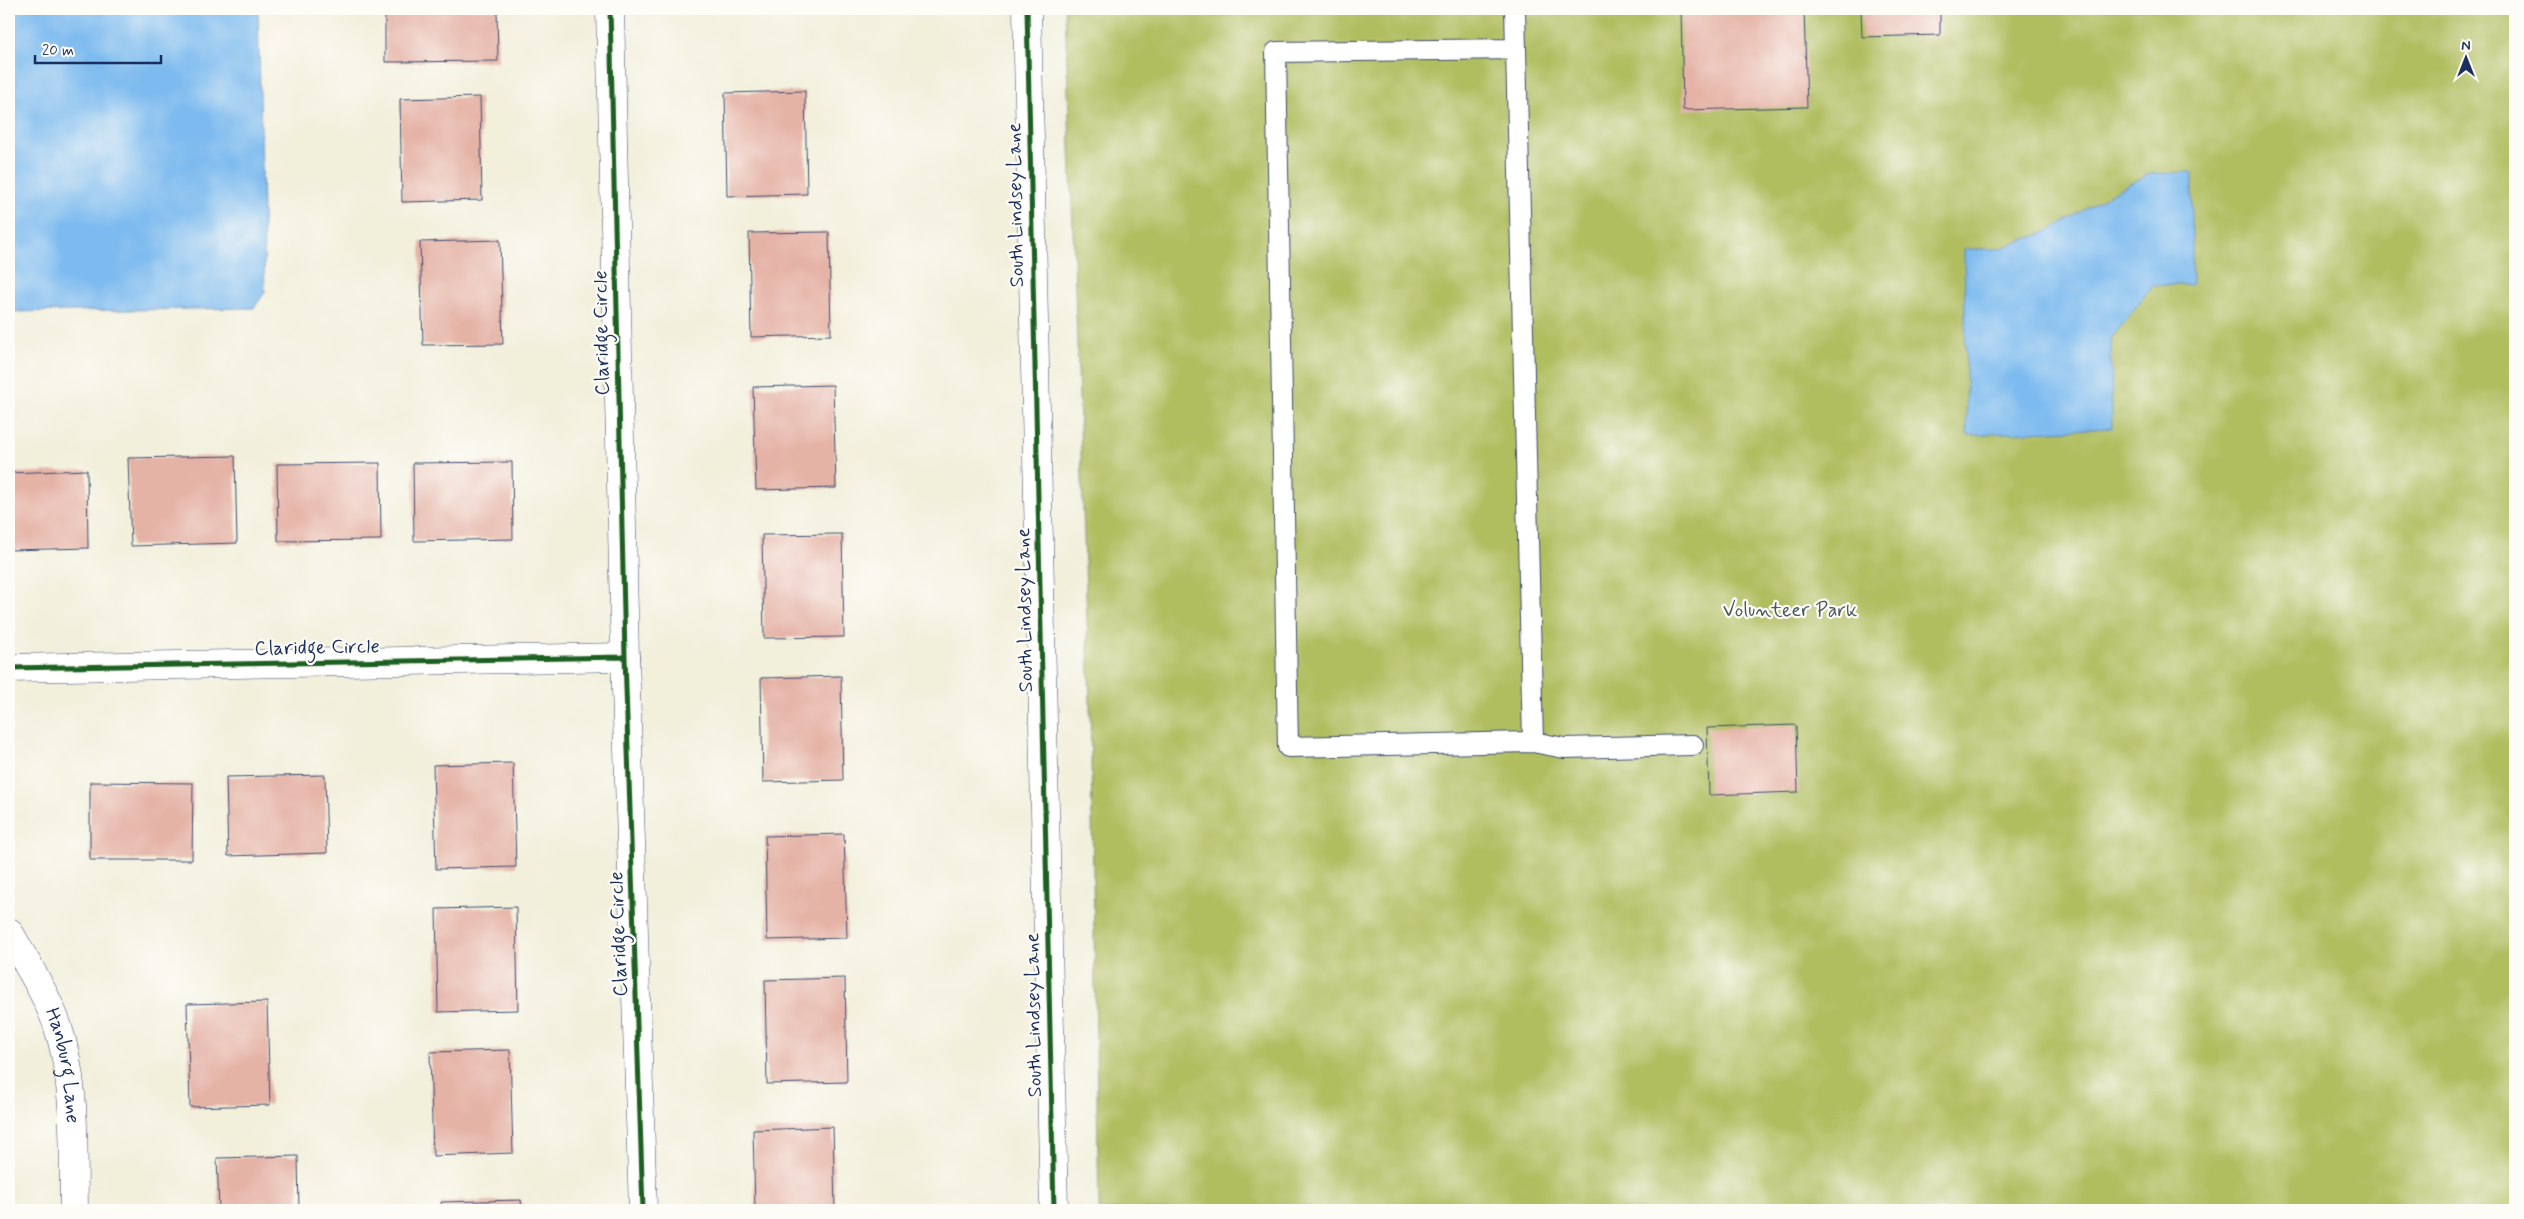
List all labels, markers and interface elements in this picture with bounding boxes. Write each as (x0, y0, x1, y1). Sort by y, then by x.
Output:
scale bar (35, 32, 161, 64)
north arrow (2442, 32, 2492, 82)
text: N (2461, 37, 2471, 55)
text: 20 m (42, 41, 74, 61)
street label: South Lindsey Lane (1001, 122, 1031, 287)
street label: Claridge Circle (587, 270, 619, 396)
street label: South Lindsey Lane (1010, 527, 1040, 692)
park label: Volunteer Park (1723, 597, 1857, 624)
street label: Claridge Circle (254, 633, 380, 665)
street label: Claridge Circle (603, 871, 637, 997)
street label: South Lindsey Lane (1019, 932, 1049, 1097)
street label: Hanburg Lane (38, 1003, 86, 1124)

